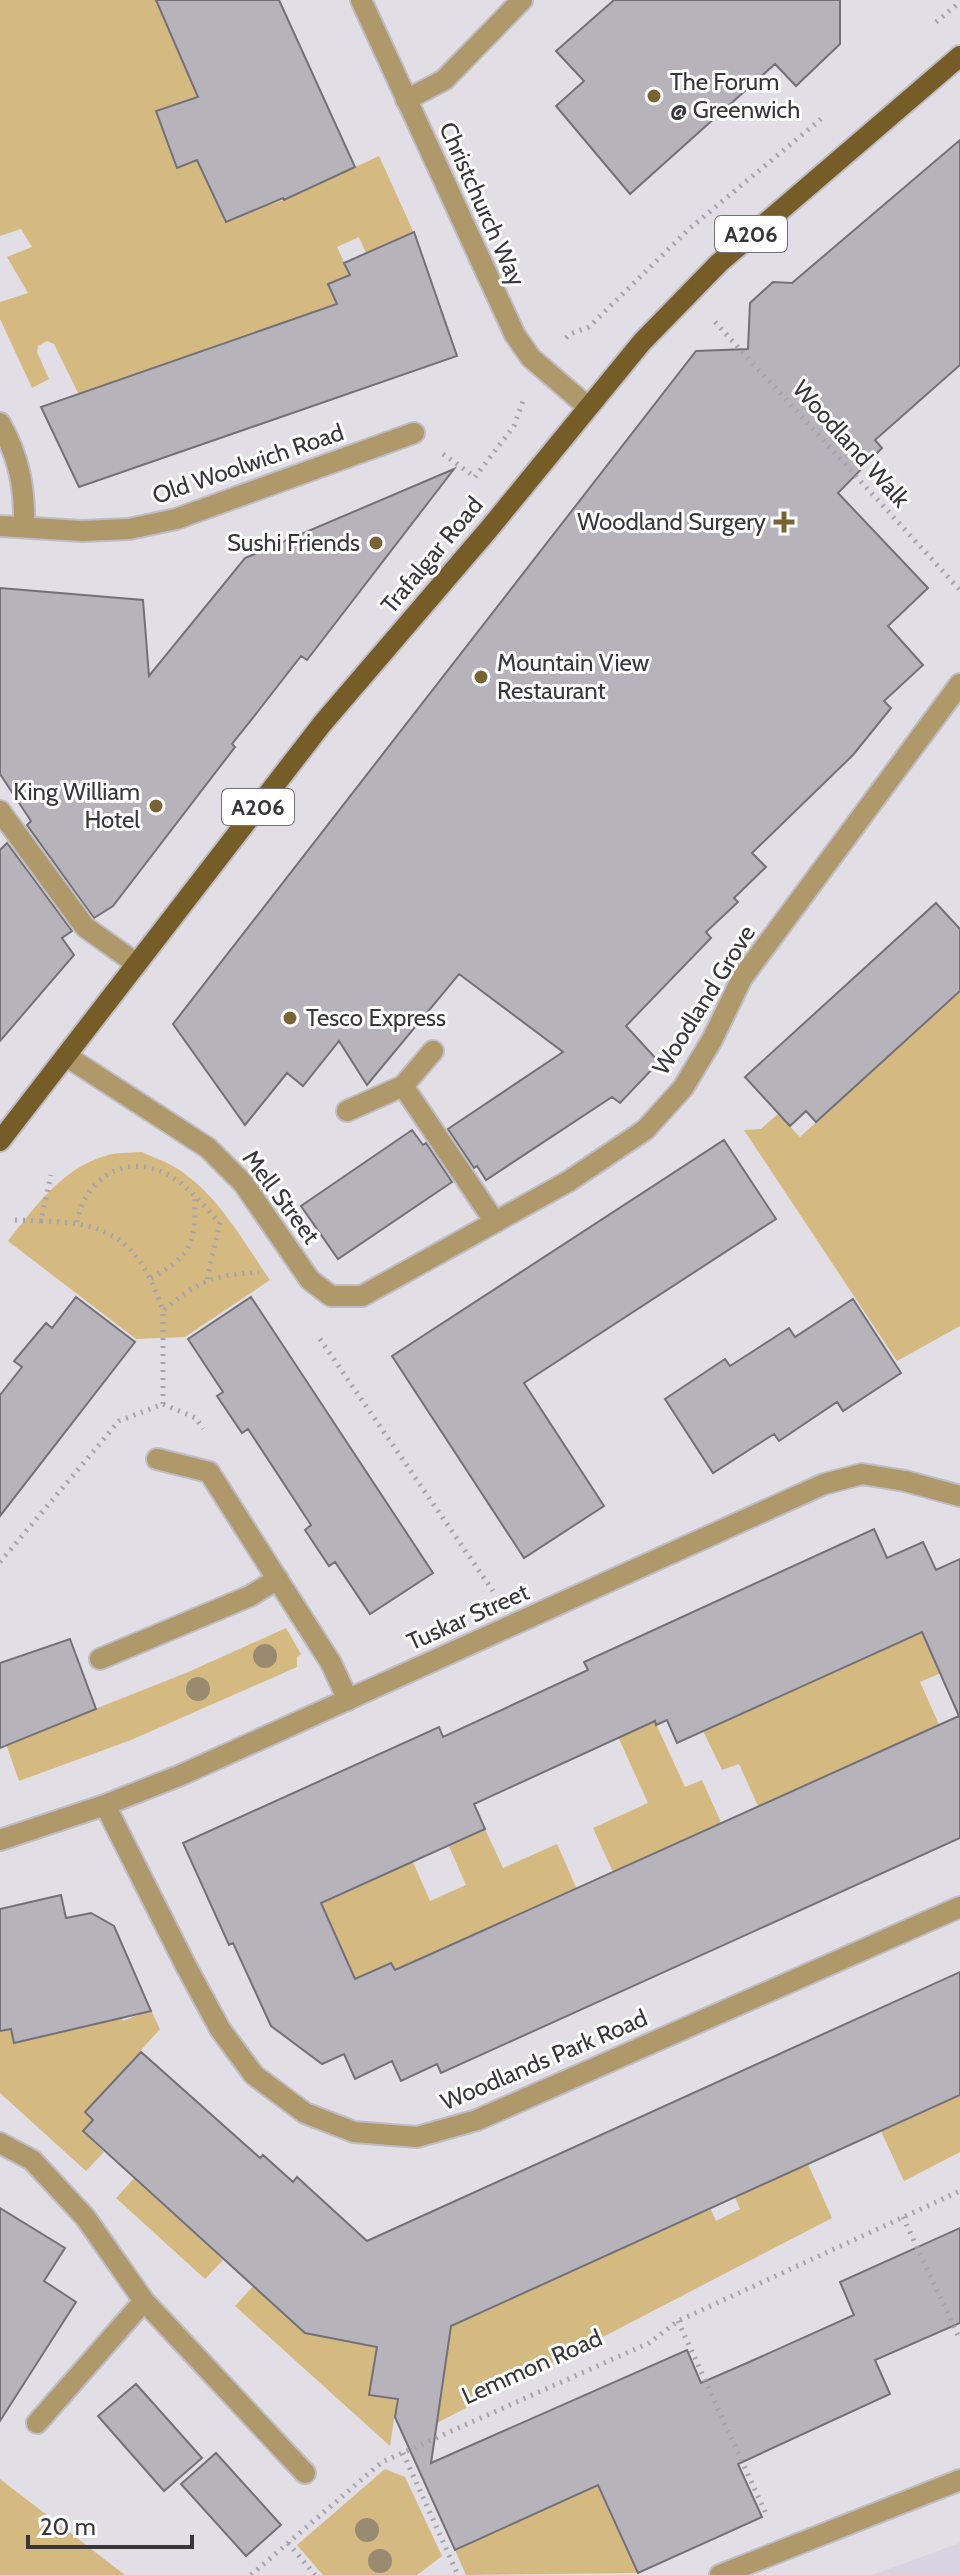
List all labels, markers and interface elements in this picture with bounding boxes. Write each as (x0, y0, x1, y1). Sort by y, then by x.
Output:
place label: The Forum @ Greenwich (670, 67, 800, 124)
marker: The Forum @ Greenwich (645, 87, 663, 105)
street label: Christchurch Way (433, 117, 532, 290)
road number: A206 (715, 216, 787, 252)
street label: Woodland Walk (787, 374, 916, 513)
street label: Old Woolwich Road (148, 417, 347, 510)
street label: Trafalgar Road (375, 491, 489, 619)
place label: Woodland Surgery (577, 507, 766, 536)
marker: Woodland Surgery (773, 511, 795, 533)
place label: Sushi Friends (227, 528, 360, 557)
marker: Sushi Friends (367, 534, 385, 552)
place label: Mountain View Restaurant (497, 648, 650, 705)
marker: Mountain View Restaurant (472, 668, 490, 686)
place label: King William Hotel (13, 777, 140, 834)
road number: A206 (222, 789, 294, 825)
marker: King William Hotel (147, 797, 165, 815)
street label: Woodland Grove (646, 920, 761, 1080)
place label: Tesco Express (306, 1003, 446, 1032)
marker: Tesco Express (281, 1009, 299, 1027)
street label: Mell Street (237, 1144, 326, 1249)
street label: Tuskar Street (402, 1577, 533, 1656)
street label: Woodlands Park Road (436, 2003, 651, 2116)
street label: Lemmon Road (457, 2323, 606, 2410)
scale bar (28, 2499, 192, 2549)
text: 20 m (40, 2512, 96, 2541)

